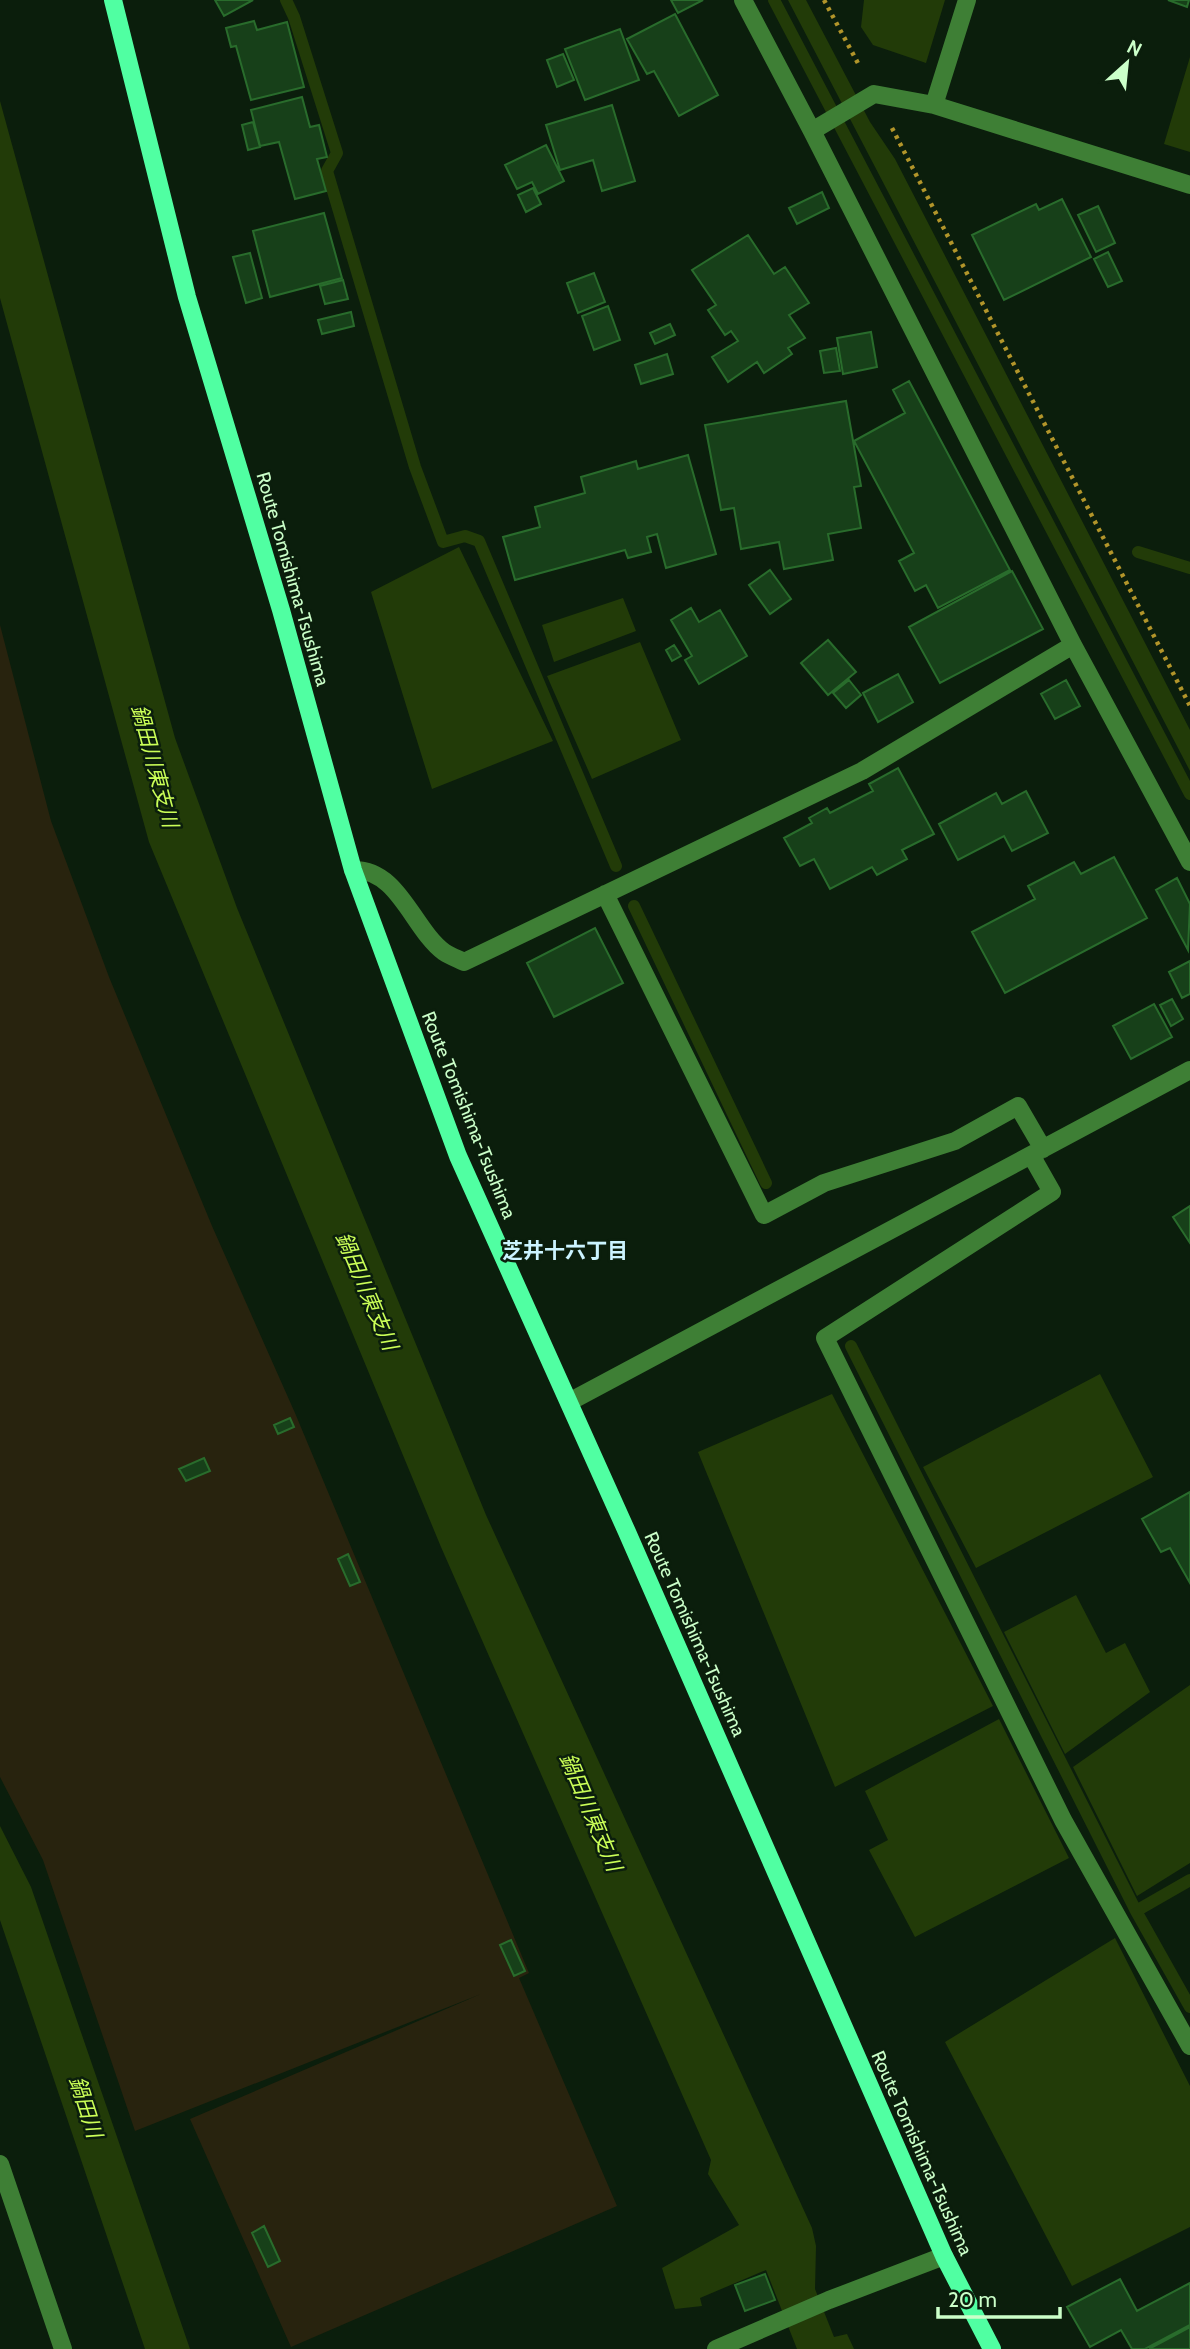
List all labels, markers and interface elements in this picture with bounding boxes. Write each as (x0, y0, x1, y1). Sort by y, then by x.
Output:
north arrow (1092, 28, 1162, 98)
text: N (1123, 35, 1146, 62)
street label: Route Tomishima-Tsushima (251, 469, 335, 689)
water label: 鍋田川東支川 (127, 702, 184, 832)
street label: Route Tomishima-Tsushima (417, 1008, 521, 1222)
water label: 鍋田川東支川 (331, 1228, 404, 1356)
district label: 芝井十六丁目 (502, 1238, 628, 1263)
street label: Route Tomishima-Tsushima (639, 1528, 751, 1740)
water label: 鍋田川東支川 (555, 1749, 628, 1877)
street label: Route Tomishima-Tsushima (866, 2047, 978, 2259)
water label: 鍋田川 (64, 2073, 108, 2143)
scale bar (938, 2276, 1060, 2320)
text: 20 m (948, 2287, 997, 2312)

